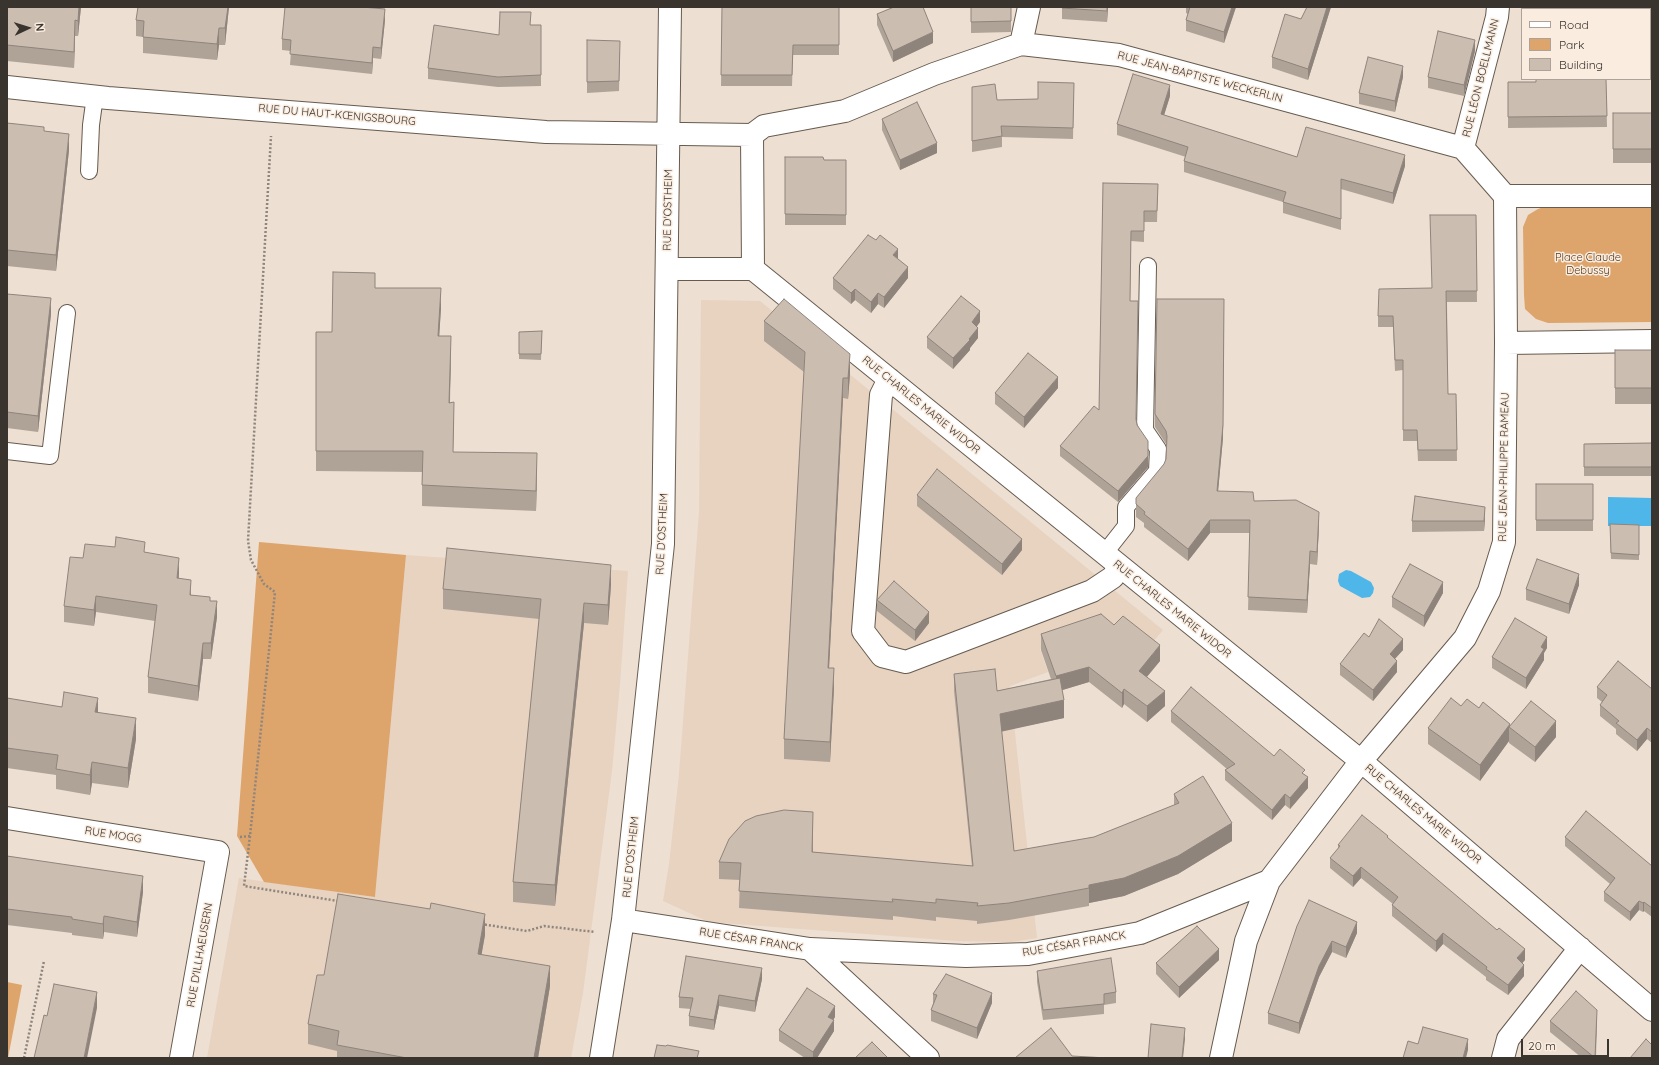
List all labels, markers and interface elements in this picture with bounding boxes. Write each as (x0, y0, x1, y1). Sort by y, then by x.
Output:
north arrow (8, 8, 48, 48)
legend (1521, 8, 1651, 80)
street label: RUE LÉON BOELLMANN (1460, 17, 1502, 139)
text: Road (1559, 17, 1589, 32)
text: N (33, 23, 47, 32)
text: Park (1559, 37, 1584, 52)
street label: RUE JEAN-BAPTISTE WECKERLIN (1116, 49, 1284, 105)
text: Building (1559, 57, 1603, 72)
street label: RUE DU HAUT-KŒNIGSBOURG (258, 102, 416, 128)
street label: RUE D'OSTHEIM (661, 169, 675, 251)
park label: Place Claude Debussy (1555, 251, 1621, 277)
street label: RUE CHARLES MARIE WIDOR (859, 353, 983, 457)
street label: RUE JEAN-PHILIPPE RAMEAU (1496, 392, 1512, 542)
street label: RUE D'OSTHEIM (653, 493, 671, 575)
street label: RUE CHARLES MARIE WIDOR (1110, 557, 1234, 661)
street label: RUE CHARLES MARIE WIDOR (1362, 761, 1484, 867)
street label: RUE D'OSTHEIM (620, 816, 642, 898)
street label: RUE MOGG (84, 824, 142, 846)
street label: RUE D'ILLHAEUSERN (184, 902, 216, 1008)
street label: RUE CÉSAR FRANCK (698, 925, 804, 955)
street label: RUE CÉSAR FRANCK (1021, 928, 1127, 960)
scale bar (1523, 1031, 1611, 1057)
text: 20 m (1528, 1038, 1556, 1053)

